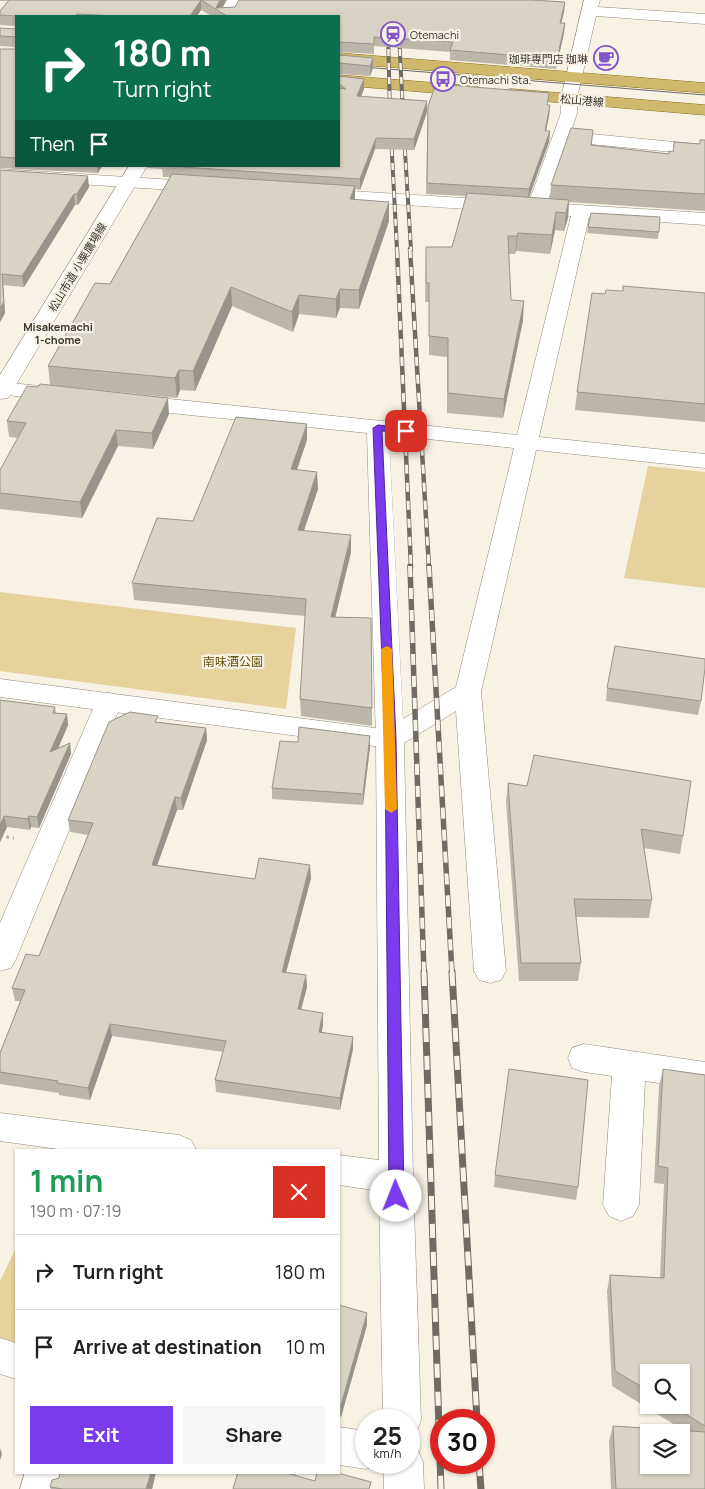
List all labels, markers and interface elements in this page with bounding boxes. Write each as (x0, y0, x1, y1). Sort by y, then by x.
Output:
station icon: Otemachi (380, 21, 406, 47)
place label: Otemachi (410, 27, 459, 42)
text: 180 m (113, 29, 211, 77)
icon: right (30, 35, 95, 100)
cafe icon: 珈琲専門店 珈琳 (593, 45, 619, 71)
place label: 珈琲専門店 珈琳 (509, 51, 588, 66)
bus stop icon: Otemachi Sta. (430, 66, 456, 92)
place label: Otemachi Sta. (460, 72, 531, 87)
text: Turn right (113, 74, 211, 104)
street label: 松山港線 (559, 91, 605, 109)
icon: arrive (85, 130, 113, 158)
text: Then (30, 131, 75, 157)
street label: 松山市道 小栗鷹場線 (45, 220, 109, 314)
district label: Misakemachi 1-chome (23, 319, 93, 347)
pin (385, 410, 427, 452)
icon: arrive (392, 417, 420, 445)
park label: 南味酒公園 (203, 653, 263, 670)
text: 1 min (30, 1160, 103, 1201)
button: close (273, 1166, 325, 1218)
position arrow (369, 1169, 421, 1221)
text: 190 m · 07:19 (30, 1200, 121, 1222)
icon: right (30, 1258, 58, 1286)
text: Turn right (73, 1259, 163, 1285)
text: 180 m (275, 1259, 325, 1285)
icon: arrive (30, 1333, 58, 1361)
text: Arrive at destination (73, 1334, 262, 1360)
text: 10 m (286, 1334, 325, 1360)
map controls (640, 1364, 690, 1474)
button: search (640, 1364, 690, 1414)
button: Exit (30, 1406, 173, 1464)
button: Share (183, 1406, 325, 1464)
speed limit sign: 30 (430, 1409, 495, 1474)
text: 25 (373, 1418, 402, 1453)
button: layers (640, 1424, 690, 1474)
text: km/h (374, 1445, 401, 1462)

